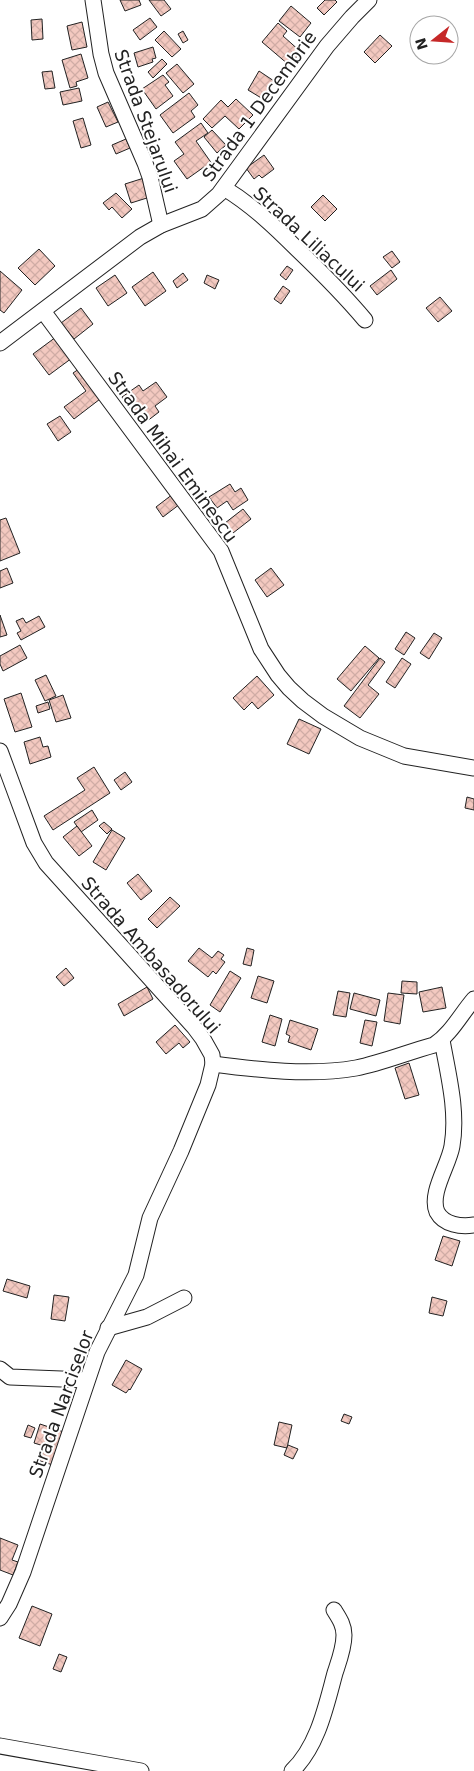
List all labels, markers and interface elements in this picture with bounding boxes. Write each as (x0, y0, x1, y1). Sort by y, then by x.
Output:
north arrow (409, 15, 459, 65)
street label: Strada 1 Decembrie (197, 27, 321, 185)
text: N (412, 36, 431, 52)
street label: Strada Stejarului (110, 47, 182, 195)
street label: Strada Liliacului (249, 182, 369, 296)
street label: Strada Mihai Eminescu (104, 368, 242, 546)
street label: Strada Ambasadorului (77, 872, 225, 1038)
street label: Strada Narciselor (25, 1327, 98, 1481)

